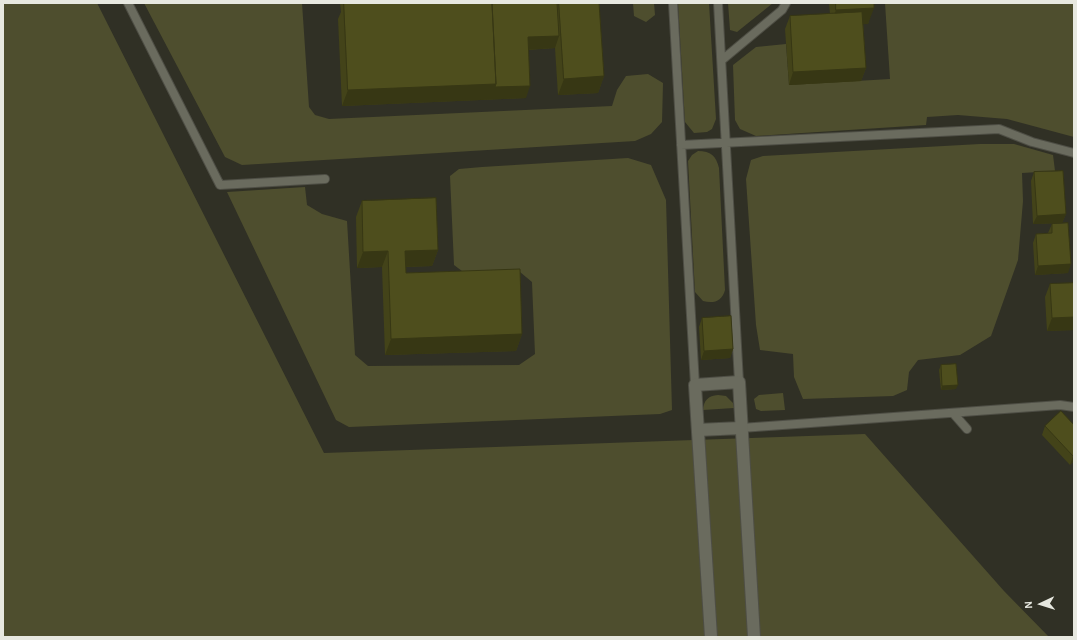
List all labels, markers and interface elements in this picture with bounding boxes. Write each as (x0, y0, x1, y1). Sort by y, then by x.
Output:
north arrow (1021, 584, 1061, 624)
text: N (1023, 601, 1034, 609)

